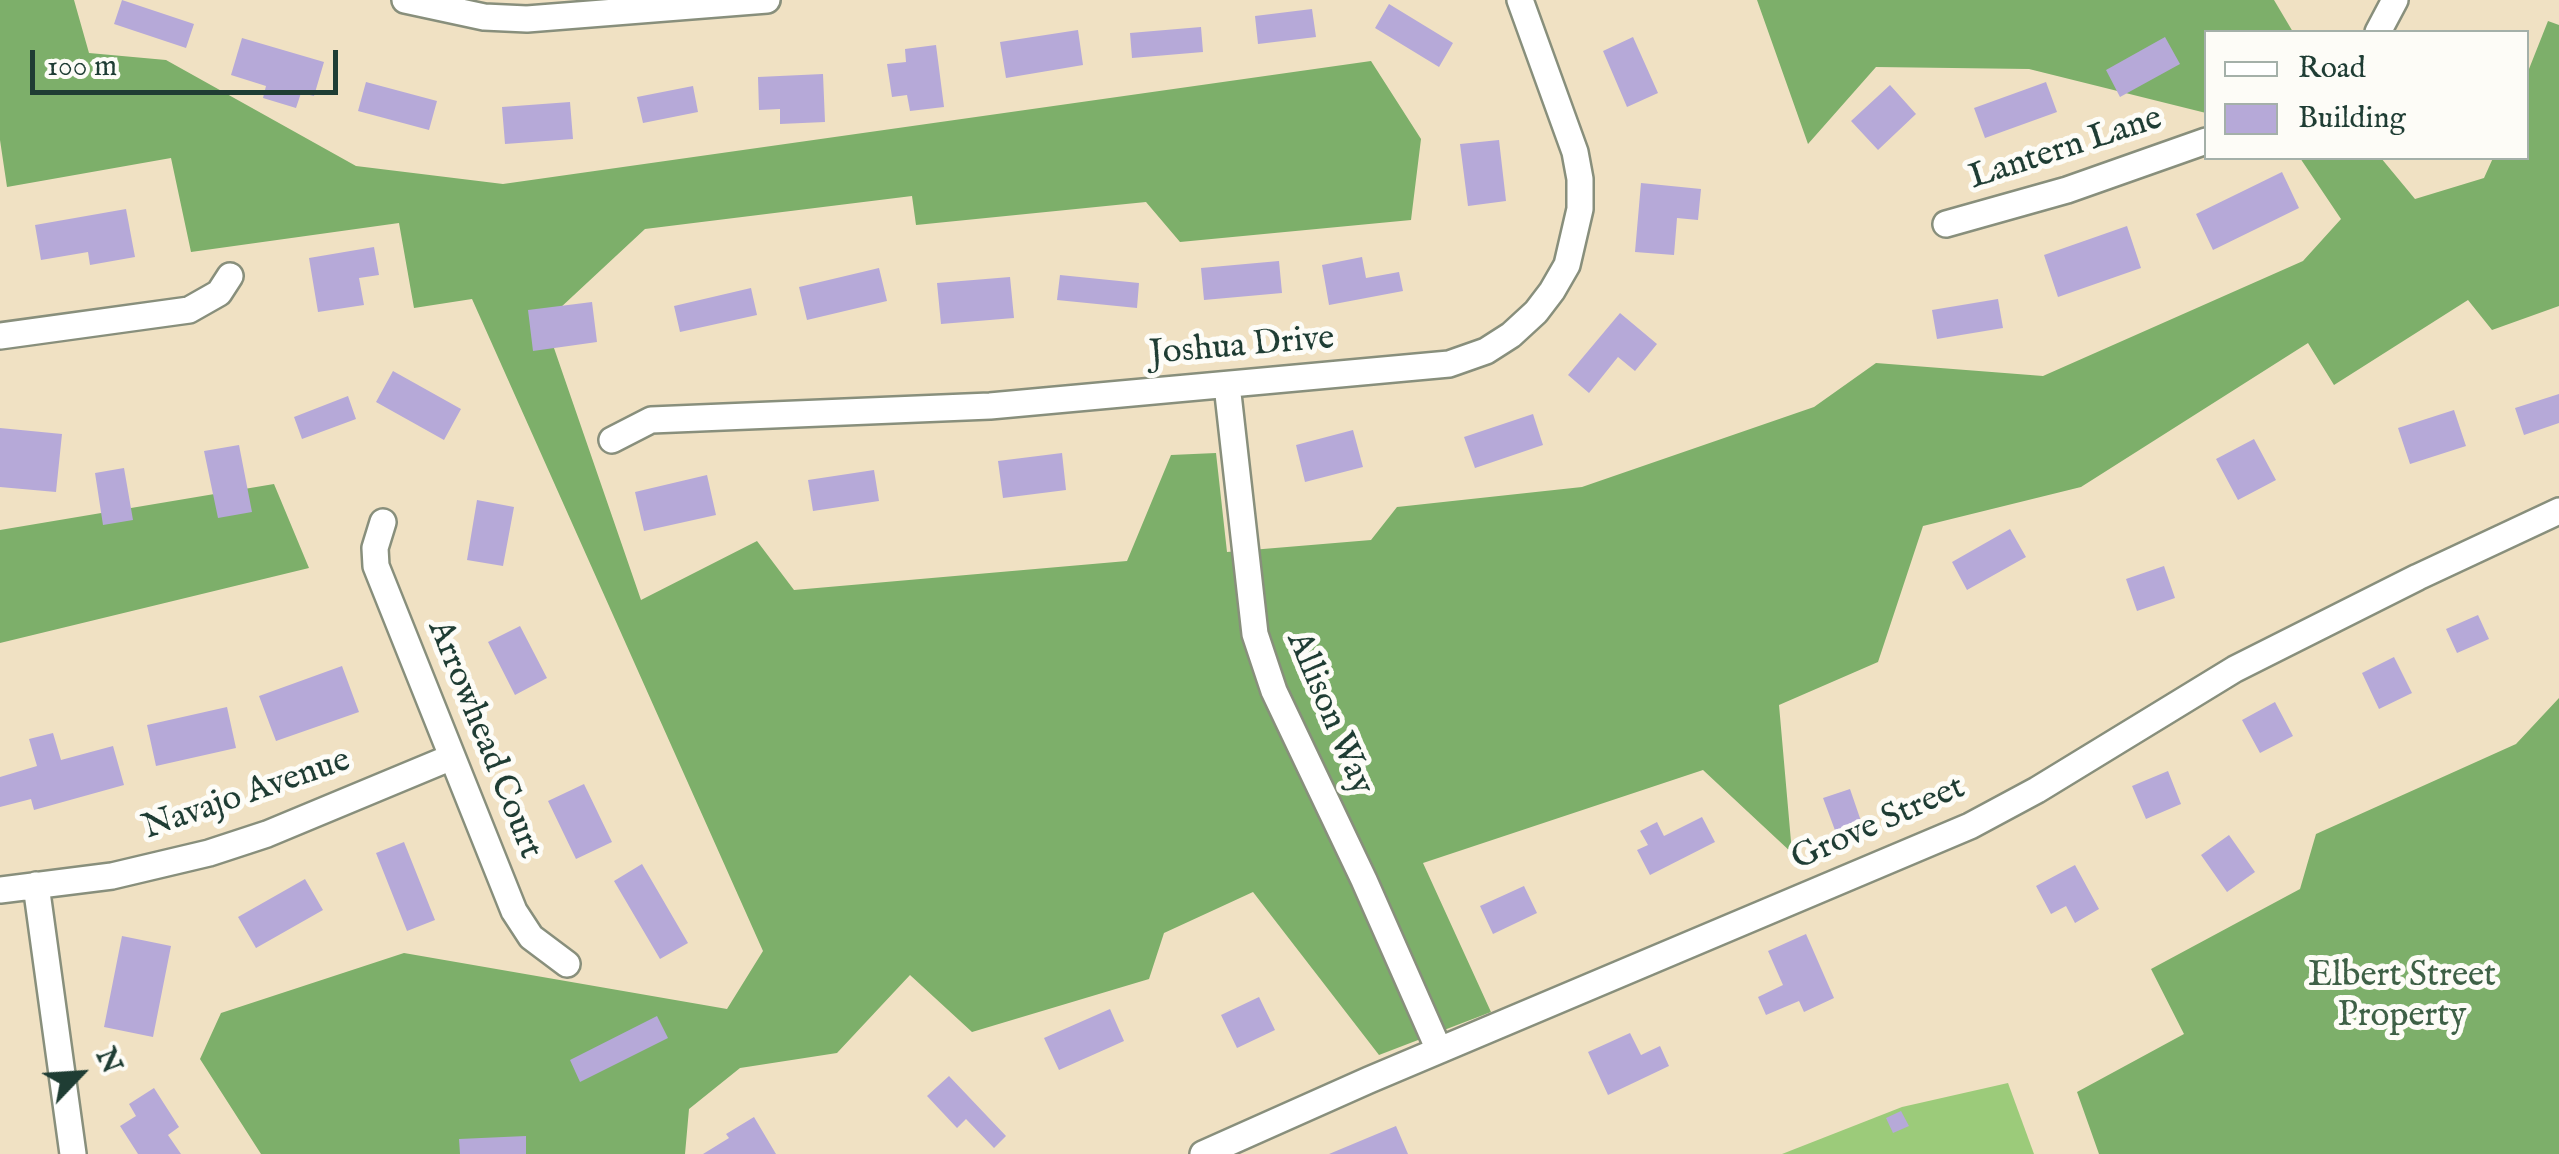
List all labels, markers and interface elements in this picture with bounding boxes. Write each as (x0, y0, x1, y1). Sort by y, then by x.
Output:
scale bar (35, 30, 342, 92)
legend (2204, 30, 2529, 160)
text: 100 m (47, 48, 117, 86)
text: Road (2298, 50, 2366, 88)
street label: Lantern Lane (1964, 99, 2168, 201)
text: Building (2298, 100, 2406, 138)
street label: Joshua Drive (1148, 319, 1336, 377)
street label: Arrowhead Court (416, 615, 550, 865)
street label: Allison Way (1275, 626, 1381, 802)
street label: Navajo Avenue (138, 741, 356, 851)
street label: Grove Street (1786, 768, 1972, 882)
park label: Elbert Street Property (2308, 957, 2496, 1039)
north arrow (30, 1024, 130, 1124)
text: N (87, 1043, 129, 1079)

